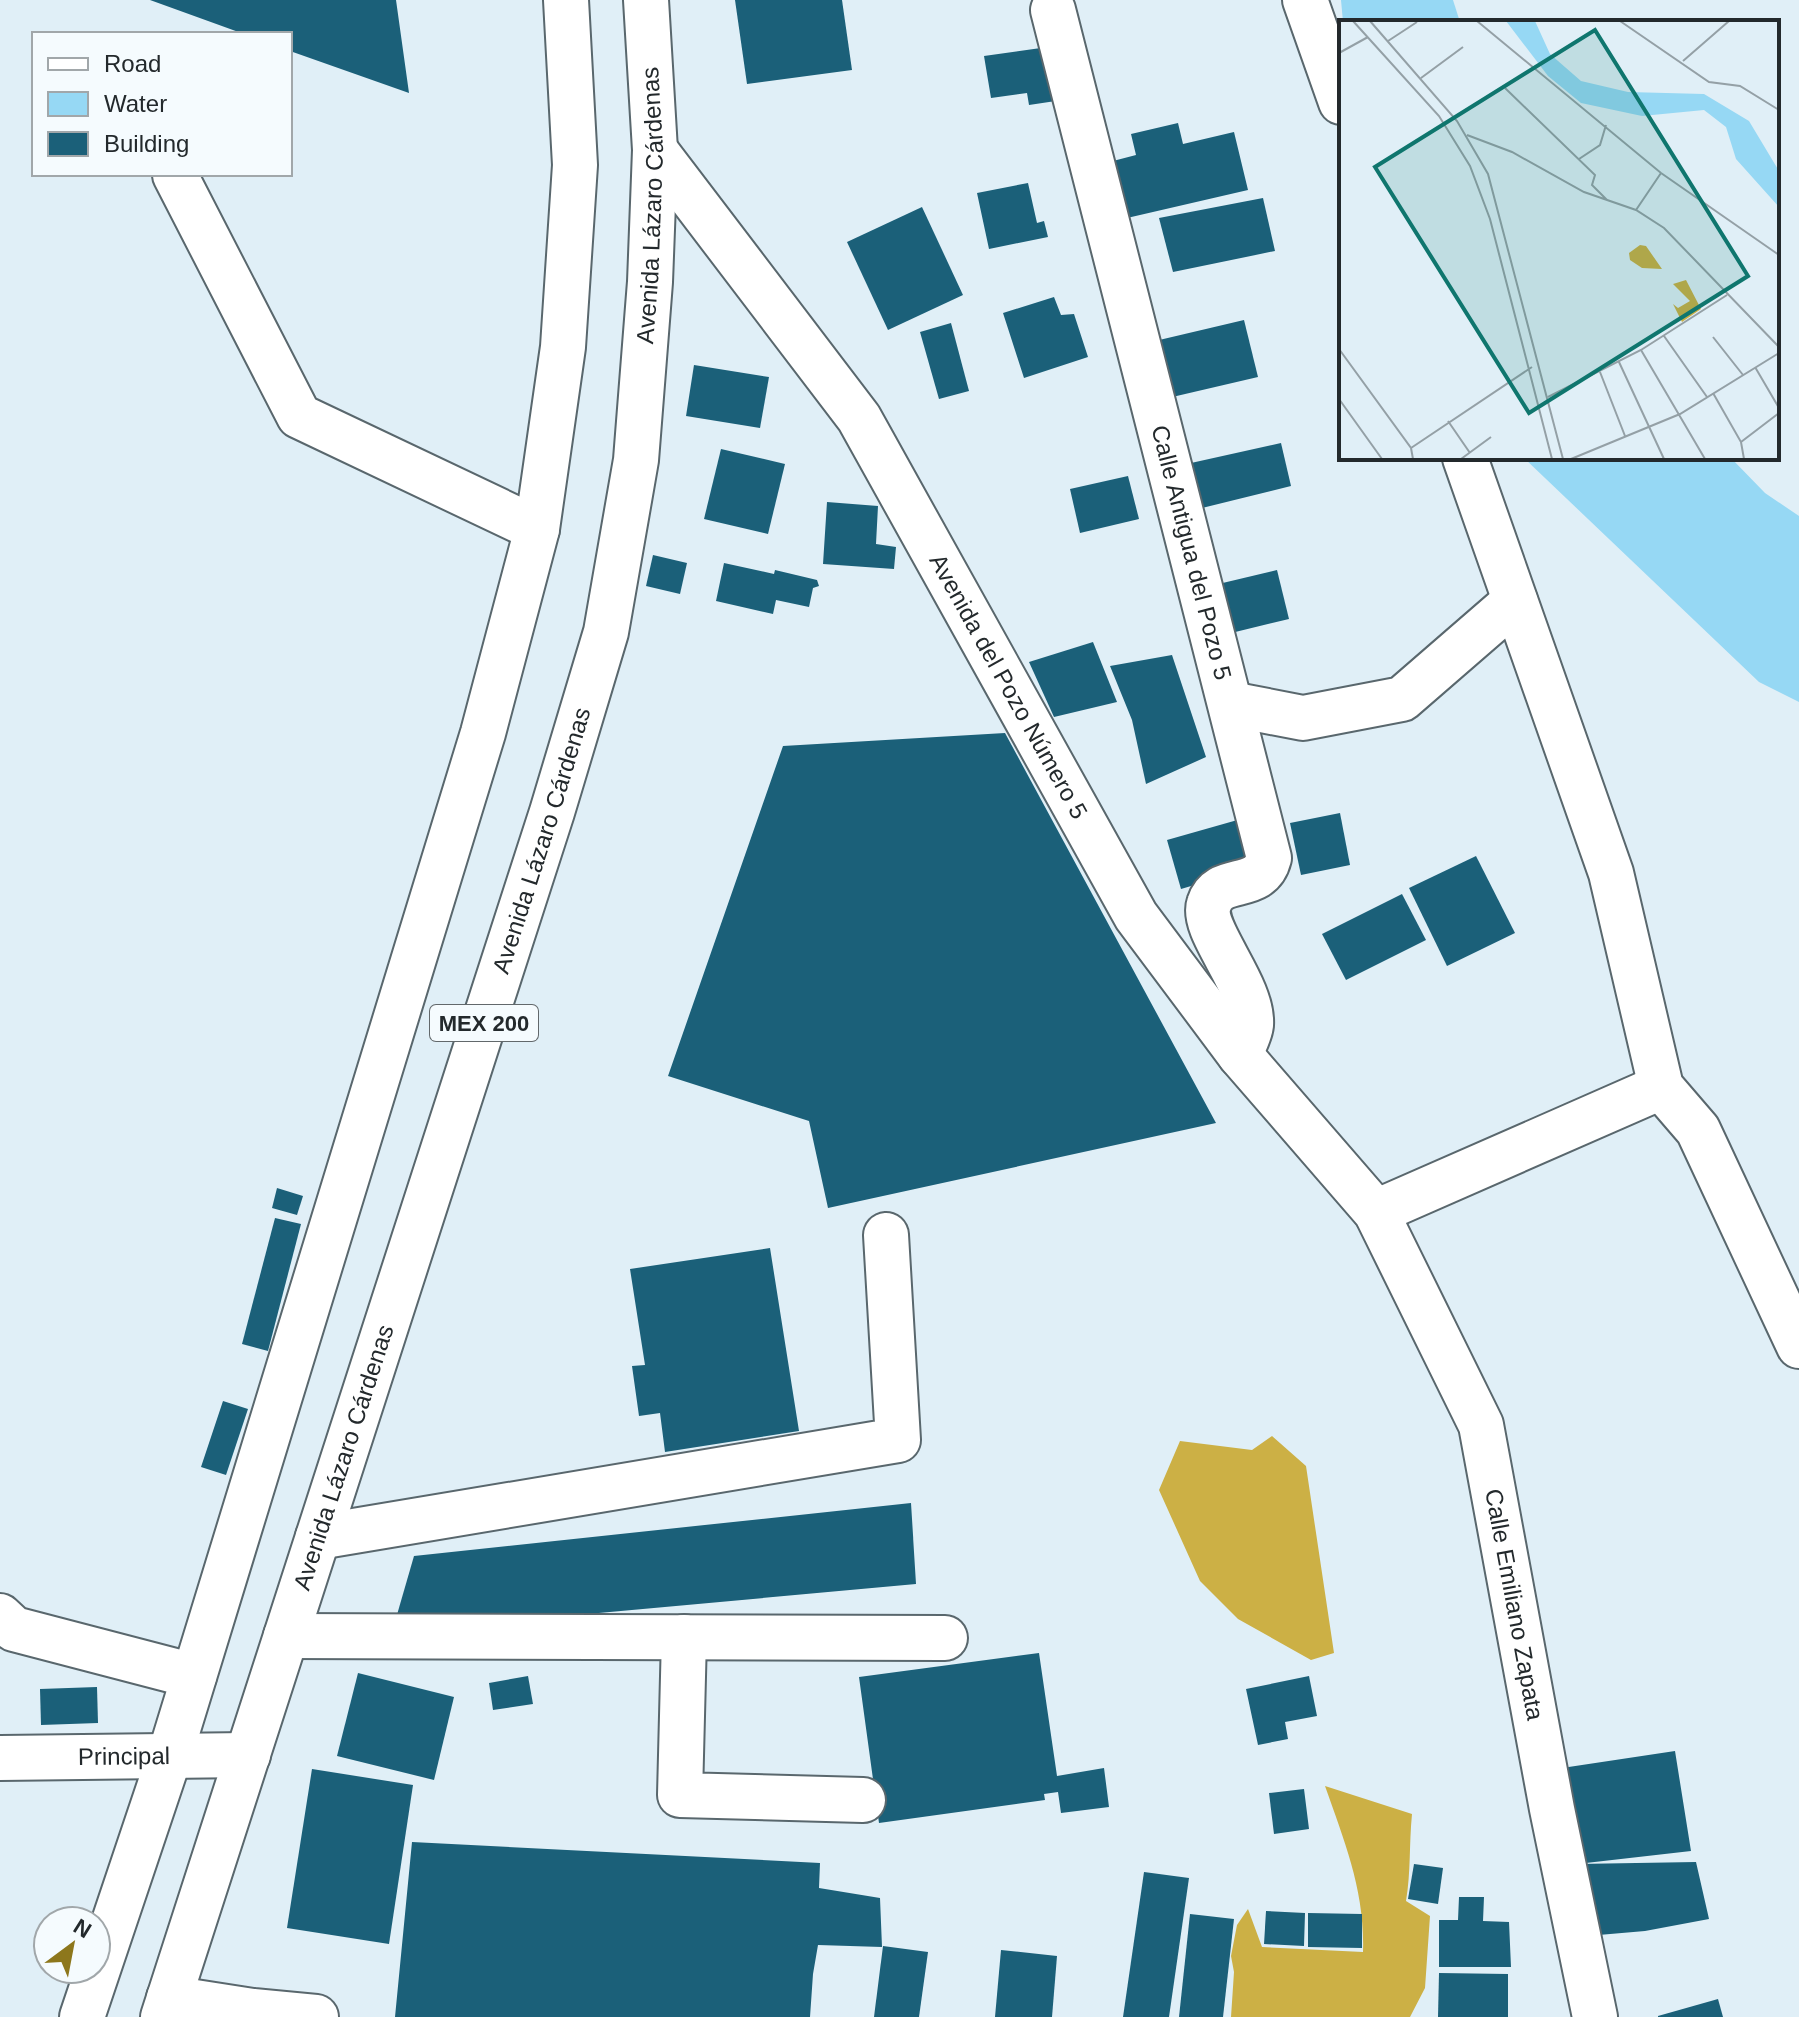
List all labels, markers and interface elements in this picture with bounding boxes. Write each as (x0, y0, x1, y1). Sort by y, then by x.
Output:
inset map (1339, 20, 1779, 460)
legend (32, 32, 292, 176)
text: Road (104, 50, 161, 77)
street label: Avenida Lázaro Cárdenas (631, 66, 668, 345)
text: Water (104, 90, 167, 117)
text: Building (104, 130, 189, 157)
street label: Calle Antigua del Pozo 5 (1146, 422, 1237, 683)
street label: Avenida del Pozo Número 5 (924, 549, 1093, 823)
street label: Avenida Lázaro Cárdenas (487, 704, 596, 977)
road number: MEX 200 (430, 1005, 538, 1041)
street label: Avenida Lázaro Cárdenas (288, 1321, 399, 1593)
street label: Calle Emiliano Zapata (1480, 1486, 1549, 1723)
street label: Principal (78, 1742, 170, 1770)
north arrow (32, 1905, 112, 1985)
text: N (69, 1914, 96, 1943)

